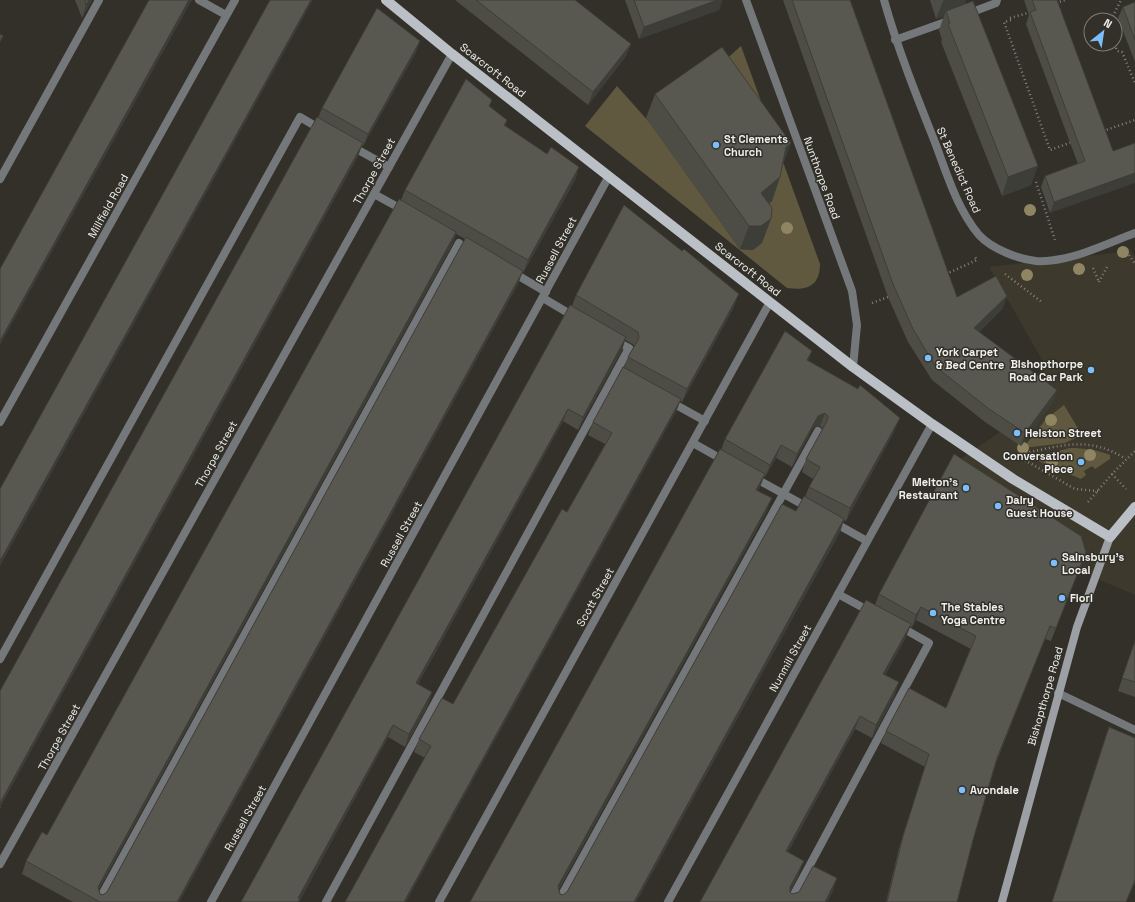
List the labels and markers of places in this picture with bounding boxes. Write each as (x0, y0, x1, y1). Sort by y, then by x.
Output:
place label: St Clements Church (724, 132, 788, 159)
marker: St Clements Church (711, 140, 721, 150)
place label: York Carpet & Bed Centre (936, 345, 1004, 372)
marker: York Carpet & Bed Centre (923, 353, 933, 363)
place label: Bishopthorpe Road Car Park (1009, 357, 1084, 384)
marker: Bishopthorpe Road Car Park (1086, 365, 1096, 375)
place label: Helston Street (1025, 426, 1102, 440)
marker: Helston Street (1012, 428, 1022, 438)
place label: Conversation Piece (1003, 449, 1073, 476)
marker: Conversation Piece (1076, 457, 1086, 467)
place label: Melton's Restaurant (899, 475, 958, 502)
marker: Melton's Restaurant (961, 483, 971, 493)
place label: Dairy Guest House (1006, 493, 1073, 520)
marker: Dairy Guest House (993, 501, 1003, 511)
place label: Sainsbury's Local (1062, 550, 1125, 577)
marker: Sainsbury's Local (1049, 558, 1059, 568)
place label: Flori (1070, 591, 1093, 605)
marker: Flori (1057, 593, 1067, 603)
place label: The Stables Yoga Centre (941, 600, 1005, 627)
marker: The Stables Yoga Centre (928, 608, 938, 618)
place label: Avondale (970, 783, 1019, 797)
marker: Avondale (957, 785, 967, 795)

